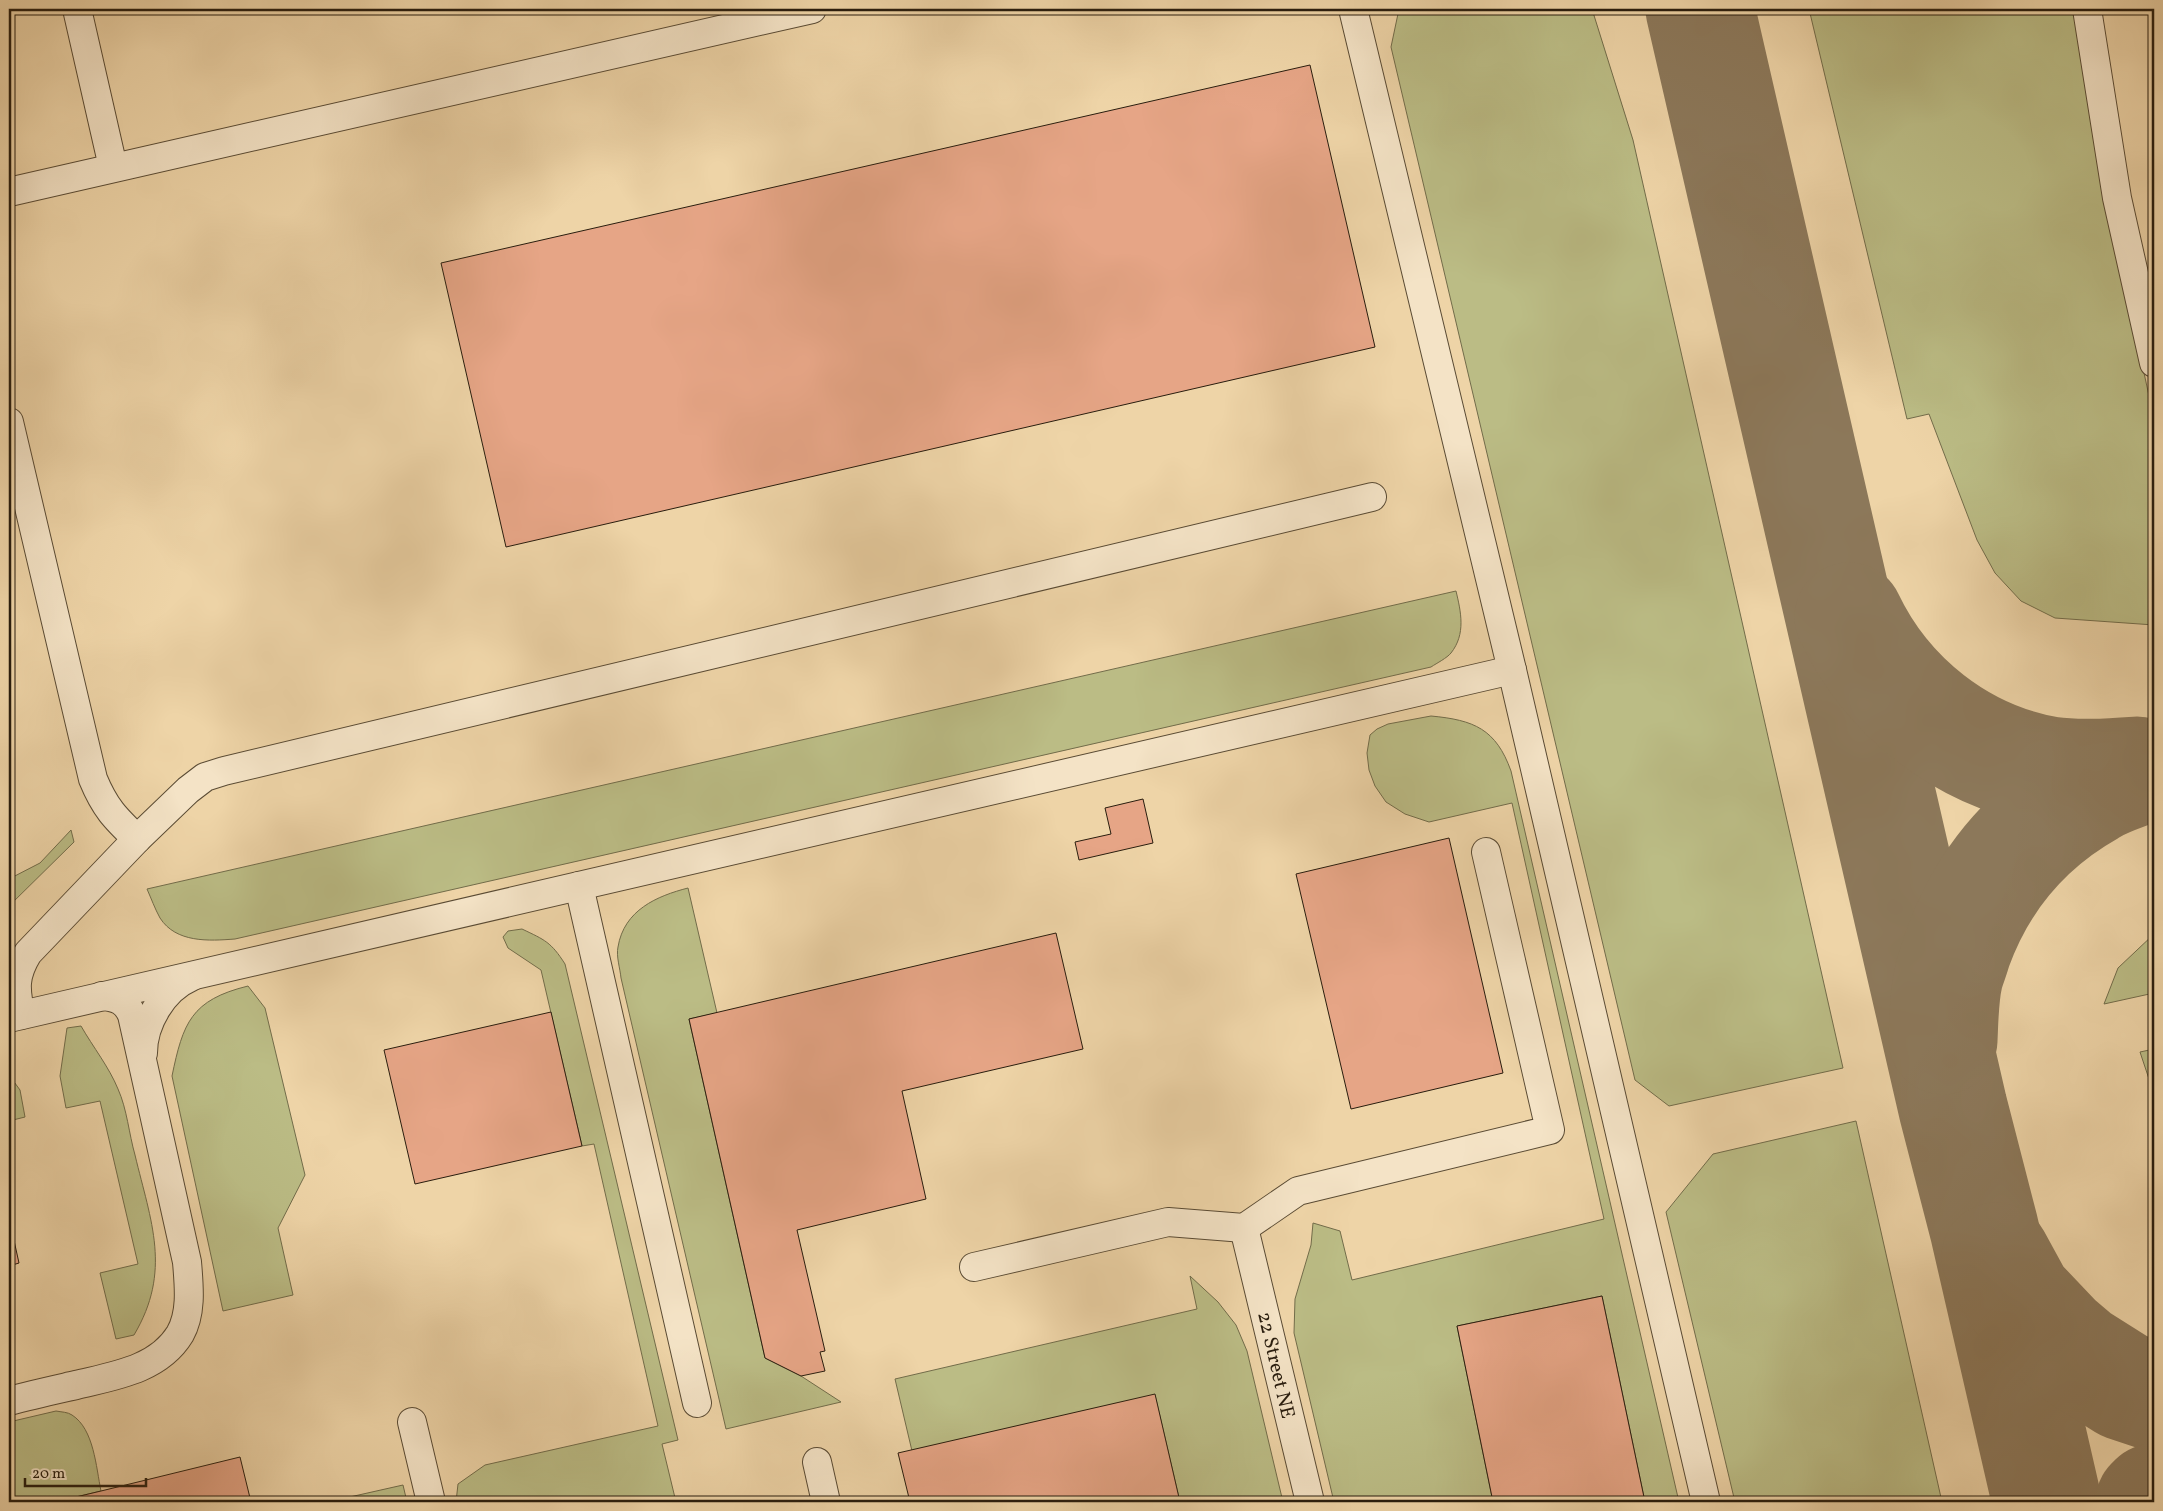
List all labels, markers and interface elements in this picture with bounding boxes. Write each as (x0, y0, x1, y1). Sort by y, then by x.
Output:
street label: 22 Street NE (1249, 1309, 1301, 1422)
scale bar (25, 1456, 146, 1488)
text: 20 m (32, 1464, 65, 1485)

